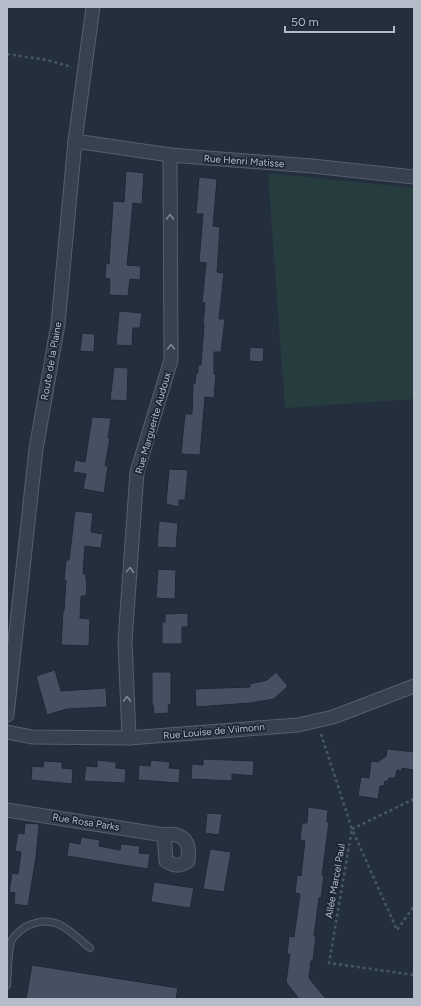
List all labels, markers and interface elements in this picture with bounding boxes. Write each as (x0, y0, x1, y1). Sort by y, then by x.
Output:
scale bar (285, 8, 394, 34)
text: 50 m (291, 15, 319, 29)
street label: Rue Henri Matisse (203, 152, 285, 170)
one-way arrow (166, 214, 174, 220)
street label: Route de la Plaine (38, 320, 64, 401)
one-way arrow (167, 344, 175, 350)
street label: Rue Marguerite Audoux (132, 370, 174, 475)
one-way arrow (126, 567, 135, 573)
one-way arrow (123, 696, 132, 702)
street label: Rue Louise de Vilmorin (163, 720, 266, 742)
street label: Rue Rosa Parks (52, 810, 121, 834)
street label: Allée Marcel Paul (322, 843, 348, 919)

